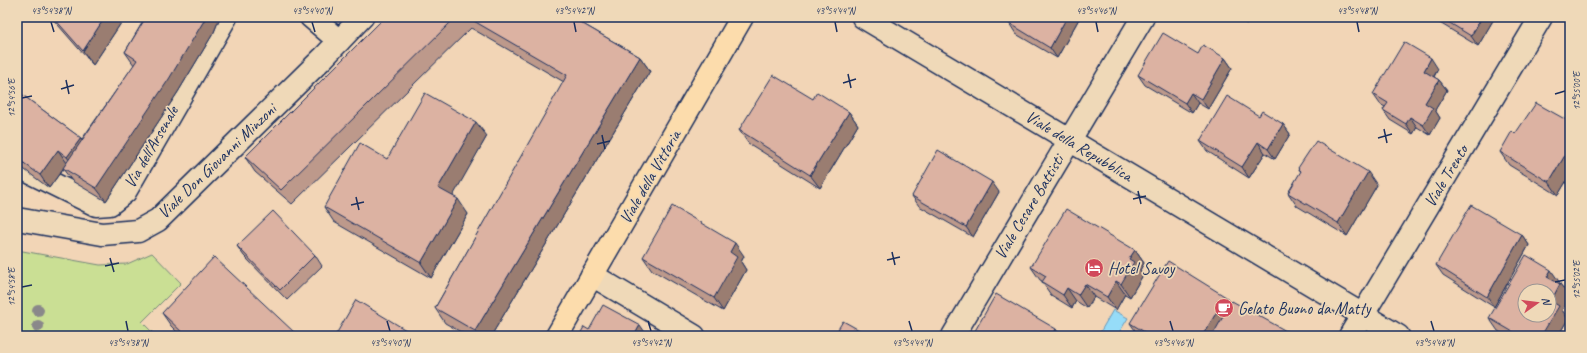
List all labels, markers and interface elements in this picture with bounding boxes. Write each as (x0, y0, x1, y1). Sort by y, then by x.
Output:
text: 43°54'38"N (31, 4, 73, 17)
text: 43°54'40"N (292, 4, 334, 17)
text: 43°54'42"N (554, 4, 596, 17)
text: 43°54'44"N (815, 4, 857, 17)
text: 43°54'46"N (1076, 4, 1118, 17)
text: 43°54'48"N (1337, 4, 1379, 17)
text: 12°55'00"E (1570, 70, 1583, 110)
text: 12°54'56"E (5, 77, 18, 117)
street label: Viale Don Giovanni Minzoni (153, 98, 282, 223)
street label: Via dell'Arsenale (119, 101, 184, 192)
street label: Viale della Repubblica (1022, 106, 1138, 187)
street label: Viale della Vittoria (615, 125, 686, 228)
street label: Viale Trento (1419, 139, 1474, 211)
street label: Viale Cesare Battisti (990, 149, 1070, 263)
hotel icon: Hotel Savoy (1083, 257, 1105, 279)
place label: Hotel Savoy (1108, 258, 1175, 279)
text: 12°55'02"E (1570, 259, 1583, 299)
text: 12°54'58"E (5, 266, 18, 306)
north arrow (1517, 283, 1557, 323)
text: N (1539, 296, 1555, 308)
cafe icon: Gelato Buono da Matty (1213, 297, 1235, 319)
place label: Gelato Buono da Matty (1238, 298, 1372, 319)
text: 43°54'38"N (108, 336, 150, 349)
text: 43°54'40"N (370, 336, 412, 349)
text: 43°54'42"N (631, 336, 673, 349)
text: 43°54'44"N (892, 336, 934, 349)
text: 43°54'46"N (1153, 336, 1195, 349)
text: 43°54'48"N (1414, 336, 1456, 349)

